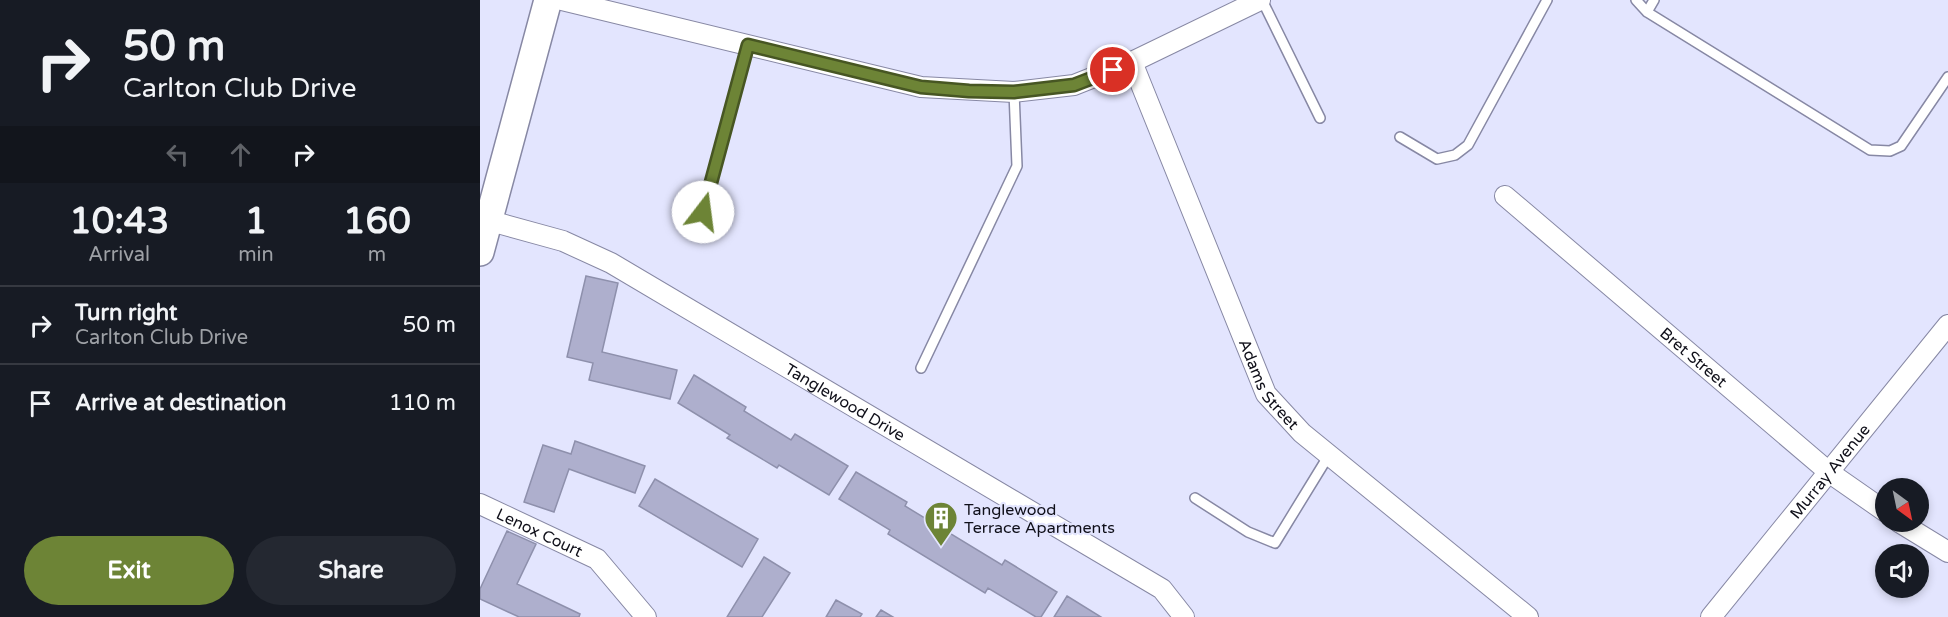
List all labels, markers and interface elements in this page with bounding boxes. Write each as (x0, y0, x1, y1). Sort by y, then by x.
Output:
text: 50 m (123, 21, 225, 72)
icon: right (24, 24, 102, 102)
pin (1087, 44, 1138, 95)
icon: arrive (1096, 53, 1129, 86)
text: Carlton Club Drive (123, 72, 357, 105)
icon: left (161, 138, 194, 171)
icon: ahead (224, 138, 257, 171)
icon: right (287, 138, 320, 171)
position arrow (671, 180, 735, 244)
text: 10:43 (69, 200, 169, 243)
text: 1 (245, 200, 267, 243)
text: 160 (343, 200, 411, 243)
text: Arrival (88, 243, 150, 267)
text: min (238, 243, 274, 267)
text: m (368, 243, 386, 267)
text: Turn right (75, 300, 177, 326)
icon: right (24, 309, 57, 342)
text: 50 m (402, 312, 456, 338)
street label: Bret Street (1655, 323, 1731, 392)
text: Carlton Club Drive (75, 326, 248, 350)
street label: Adams Street (1234, 336, 1303, 434)
street label: Tanglewood Drive (781, 359, 909, 446)
icon: arrive (24, 387, 57, 420)
text: Arrive at destination (75, 390, 286, 416)
text: 110 m (389, 390, 456, 416)
street label: Murray Avenue (1786, 420, 1875, 523)
north arrow (1875, 478, 1929, 532)
map controls (1875, 478, 1929, 598)
building icon: Tanglewood Terrace Apartments (923, 500, 959, 547)
place label: Tanglewood Terrace Apartments (964, 500, 1115, 538)
street label: Lenox Court (493, 504, 586, 562)
button: Exit (24, 536, 234, 605)
button: Share (246, 536, 456, 605)
button: sound (1875, 544, 1929, 598)

